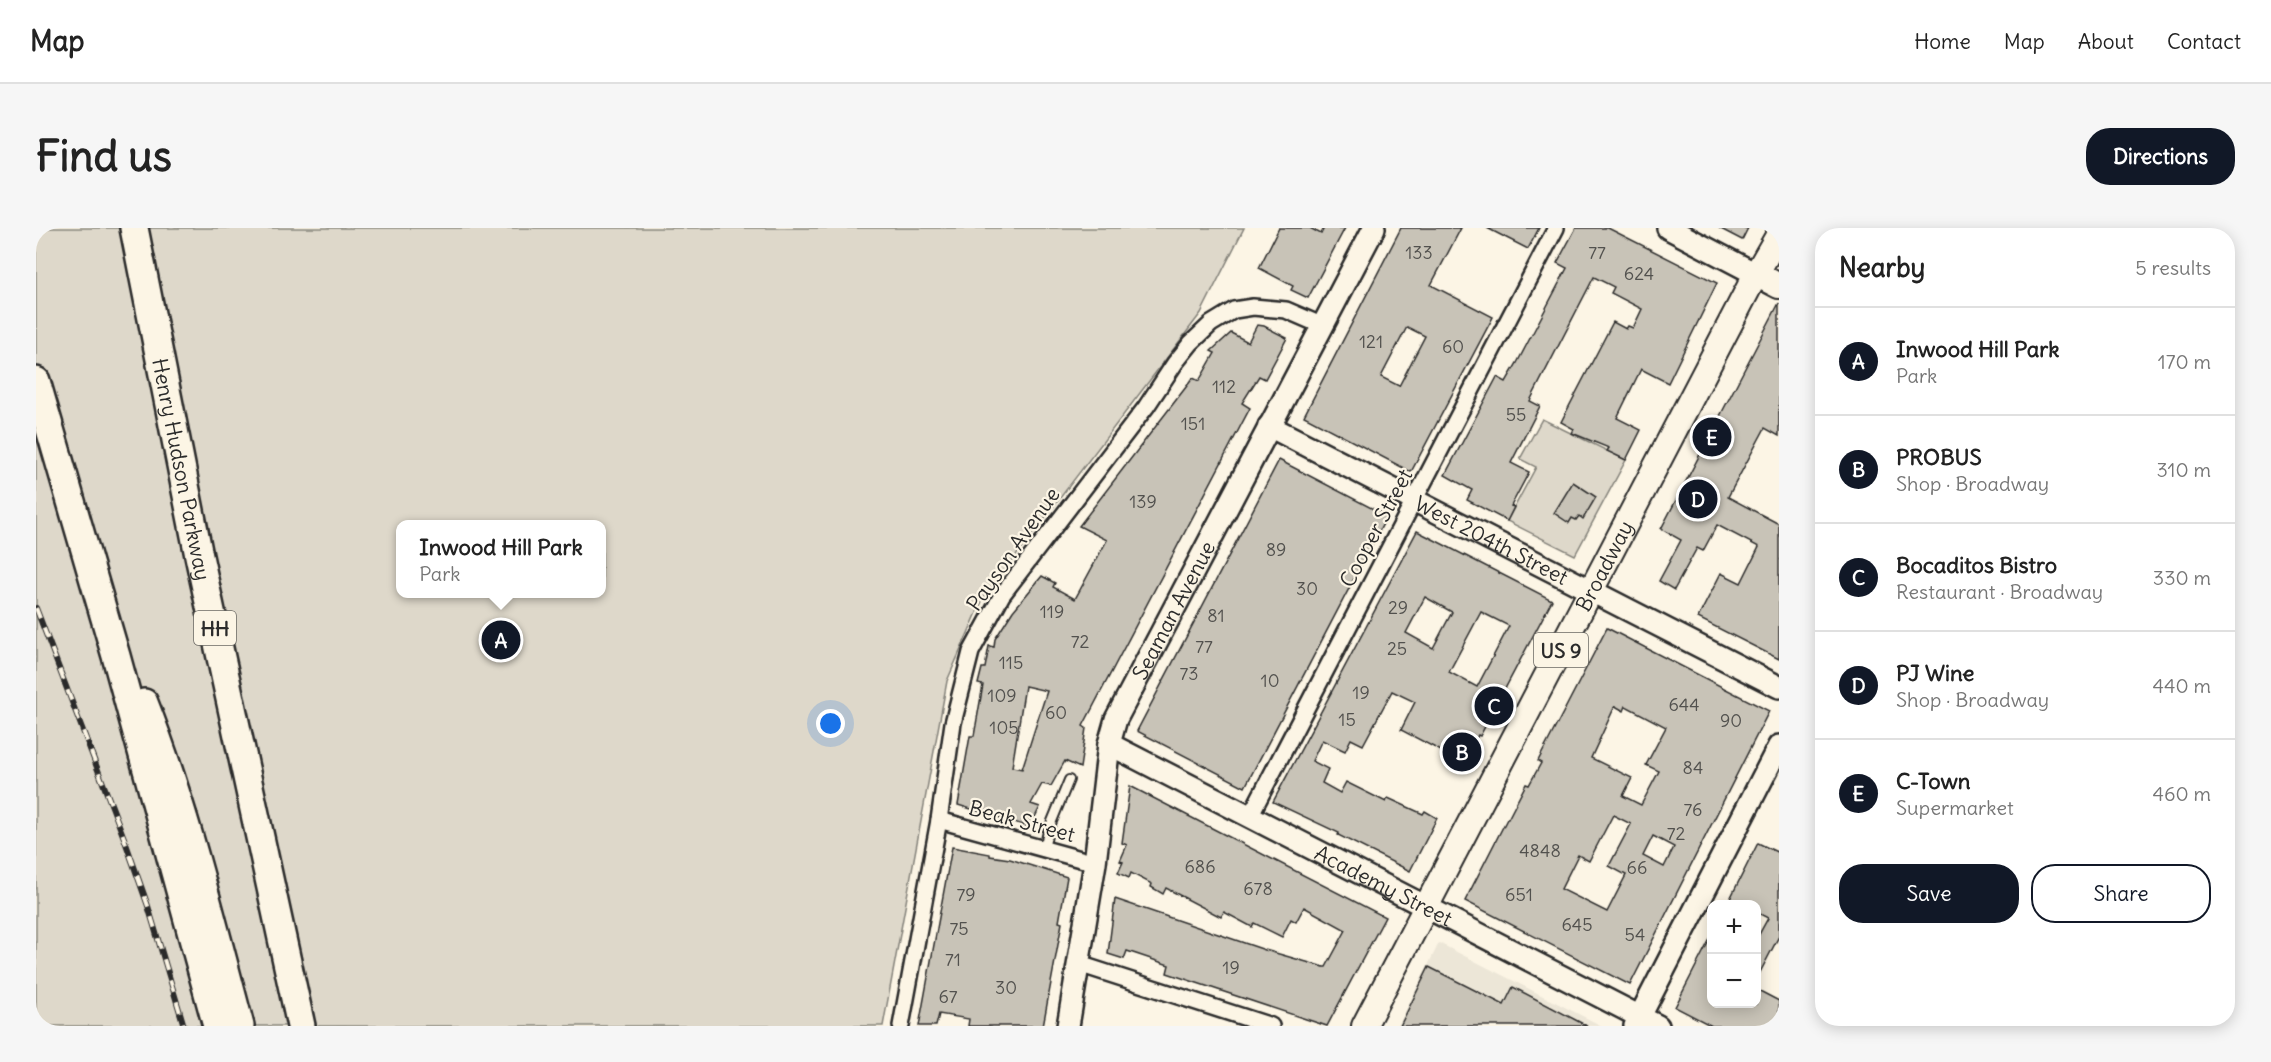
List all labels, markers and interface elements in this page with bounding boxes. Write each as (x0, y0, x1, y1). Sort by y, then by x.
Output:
text: Map (30, 23, 84, 59)
text: Home (1914, 28, 1971, 55)
text: Map (2004, 28, 2045, 55)
text: About (2078, 28, 2134, 55)
text: Contact (2167, 28, 2241, 55)
button: Directions (2086, 128, 2235, 185)
text: Find us (36, 130, 172, 182)
house number: 133 (1405, 241, 1433, 264)
house number: 77 (1588, 241, 1606, 264)
text: Nearby (1839, 251, 1925, 284)
text: 5 results (2135, 255, 2211, 280)
house number: 624 (1624, 262, 1654, 285)
house number: 121 (1359, 330, 1383, 353)
house number: 60 (1442, 335, 1464, 358)
text: Inwood Hill Park (1896, 335, 2059, 363)
text: A (1852, 349, 1865, 374)
text: 170 m (2158, 349, 2211, 374)
street label: Henry Hudson Parkway (147, 356, 217, 583)
text: Park (1896, 363, 1937, 388)
house number: 112 (1212, 375, 1236, 398)
house number: 55 (1506, 403, 1526, 426)
house number: 151 (1181, 412, 1205, 435)
pin: E (1692, 414, 1732, 460)
text: PROBUS (1896, 443, 1982, 471)
text: B (1852, 457, 1865, 482)
text: 310 m (2156, 457, 2211, 482)
street label: Cooper Street (1334, 464, 1418, 592)
text: Shop · Broadway (1896, 471, 2049, 496)
pin: D (1678, 476, 1718, 522)
street label: Payson Avenue (960, 482, 1066, 616)
street label: West 204th Street (1410, 489, 1573, 590)
house number: 139 (1129, 490, 1157, 513)
street label: Broadway (1569, 516, 1639, 616)
popup (396, 520, 606, 598)
text: Inwood Hill Park (419, 533, 583, 561)
street label: Seaman Avenue (1126, 536, 1221, 684)
house number: 89 (1266, 538, 1286, 561)
text: Bocaditos Bistro (1896, 551, 2057, 579)
text: Park (419, 561, 461, 586)
text: C (1852, 565, 1865, 590)
text: 330 m (2153, 565, 2211, 590)
house number: 30 (1296, 577, 1318, 600)
text: Restaurant · Broadway (1896, 579, 2103, 604)
house number: 29 (1388, 596, 1408, 619)
house number: 119 (1040, 600, 1064, 623)
house number: 81 (1207, 604, 1225, 627)
road number: HH (194, 611, 236, 645)
pin: A (482, 618, 520, 662)
house number: 72 (1071, 630, 1089, 653)
road number: US 9 (1534, 633, 1588, 667)
house number: 77 (1195, 635, 1213, 658)
house number: 25 (1387, 637, 1407, 660)
house number: 115 (999, 651, 1023, 674)
text: PJ Wine (1896, 659, 1974, 687)
house number: 73 (1179, 662, 1199, 685)
house number: 10 (1261, 669, 1280, 692)
text: D (1851, 673, 1866, 698)
text: 440 m (2152, 673, 2211, 698)
house number: 19 (1352, 681, 1370, 704)
house number: 109 (987, 684, 1017, 707)
pin: C (1474, 684, 1514, 728)
text: Shop · Broadway (1896, 687, 2049, 712)
house number: 644 (1668, 693, 1700, 716)
house number: 60 (1045, 701, 1067, 724)
house number: 15 (1338, 708, 1356, 731)
your location (816, 709, 845, 738)
house number: 90 (1720, 709, 1742, 732)
house number: 105 (989, 716, 1019, 739)
pin: B (1442, 730, 1482, 774)
house number: 84 (1683, 756, 1703, 779)
text: C-Town (1896, 767, 1971, 795)
text: E (1853, 781, 1864, 806)
text: 460 m (2152, 781, 2211, 806)
street label: Beak Street (966, 794, 1078, 848)
text: Supermarket (1896, 795, 2014, 820)
house number: 76 (1684, 798, 1702, 821)
house number: 72 (1667, 822, 1685, 845)
street label: Academy Street (1311, 839, 1457, 932)
house number: 4848 (1519, 839, 1561, 862)
house number: 686 (1184, 855, 1216, 878)
house number: 66 (1627, 856, 1647, 879)
button: Save (1839, 864, 2019, 923)
button: Share (2031, 864, 2211, 923)
house number: 678 (1243, 877, 1273, 900)
house number: 79 (956, 883, 976, 906)
house number: 651 (1505, 883, 1533, 906)
map controls (1707, 900, 1761, 1008)
button: + (1707, 900, 1761, 954)
house number: 645 (1561, 913, 1593, 936)
house number: 75 (949, 917, 969, 940)
house number: 54 (1625, 923, 1645, 946)
house number: 71 (945, 948, 961, 971)
button: − (1707, 954, 1761, 1008)
house number: 19 (1222, 956, 1240, 979)
house number: 30 (995, 976, 1017, 999)
house number: 67 (938, 985, 958, 1008)

